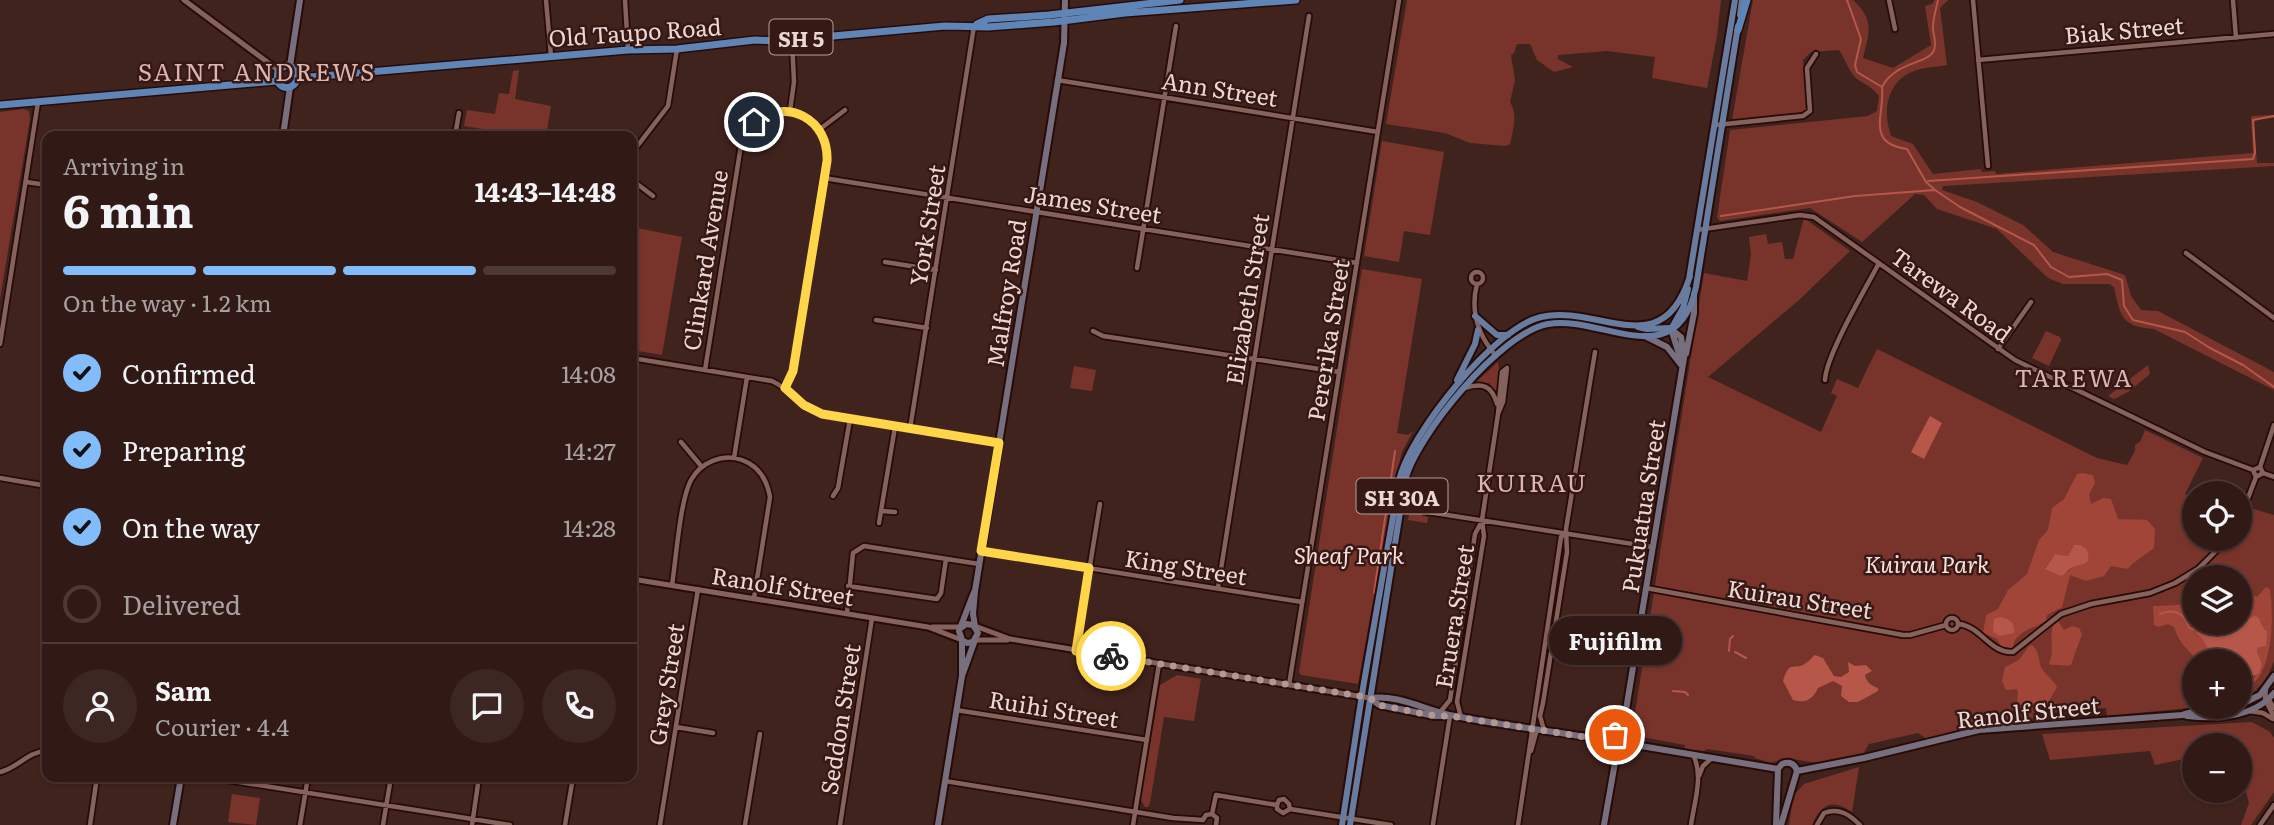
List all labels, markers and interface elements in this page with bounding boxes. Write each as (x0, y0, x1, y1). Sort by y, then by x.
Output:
street label: Biak Street (2063, 7, 2186, 51)
street label: Old Taupo Road (547, 8, 723, 54)
road number: SH 5 (770, 20, 832, 54)
district label: SAINT ANDREWS (138, 53, 376, 88)
street label: Ann Street (1160, 62, 1281, 114)
pin (724, 92, 784, 152)
icon: home (735, 103, 773, 141)
text: Arriving in (63, 148, 185, 182)
street label: York Street (900, 161, 952, 288)
street label: Clinkard Avenue (673, 167, 735, 353)
text: 14:43–14:48 (475, 171, 616, 210)
text: 6 min (63, 174, 194, 242)
street label: James Street (1022, 175, 1165, 231)
street label: Elizabeth Street (1216, 210, 1276, 387)
street label: Malfroy Road (977, 217, 1033, 369)
street label: Tarewa Road (1884, 238, 2020, 350)
street label: Pererika Street (1297, 256, 1357, 423)
text: On the way · 1.2 km (63, 285, 272, 319)
text: Confirmed (122, 353, 256, 392)
icon: check (63, 354, 101, 392)
text: 14:08 (561, 356, 616, 390)
district label: TAREWA (2015, 359, 2133, 394)
street label: Pukuatua Street (1612, 416, 1673, 595)
text: Preparing (122, 430, 245, 469)
icon: check (63, 431, 101, 469)
text: 14:27 (564, 433, 616, 467)
district label: KUIRAU (1476, 464, 1588, 499)
road number: SH 30A (1356, 478, 1448, 514)
map controls (2182, 481, 2252, 803)
button: locate (2182, 481, 2252, 551)
text: On the way (122, 507, 260, 546)
icon: check (63, 508, 101, 546)
text: 14:28 (563, 510, 616, 544)
park label: Sheaf Park (1294, 537, 1405, 571)
street label: King Street (1122, 540, 1250, 593)
street label: Eruera Street (1425, 541, 1481, 691)
park label: Kuirau Park (1864, 546, 1990, 580)
street label: Ranolf Street (709, 557, 857, 613)
button: layers (2182, 565, 2252, 635)
street label: Kuirau Street (1725, 570, 1876, 626)
text: Delivered (122, 584, 241, 623)
callout: Fujifilm (1548, 616, 1682, 665)
street label: Grey Street (639, 620, 692, 747)
courier (1076, 621, 1146, 691)
text: Fujifilm (1568, 623, 1663, 657)
icon: bike (1092, 637, 1130, 675)
street label: Seddon Street (810, 640, 868, 797)
button: + (2182, 649, 2252, 719)
button: person (63, 669, 137, 743)
button: chat (450, 669, 524, 743)
button: phone (542, 669, 616, 743)
text: Sam (155, 670, 211, 709)
street label: Ruihi Street (987, 681, 1122, 735)
street label: Ranolf Street (1955, 687, 2102, 735)
pin (1585, 705, 1645, 765)
text: Courier · 4.4 (155, 709, 289, 743)
icon: bag (1596, 716, 1634, 754)
button: − (2182, 733, 2252, 803)

